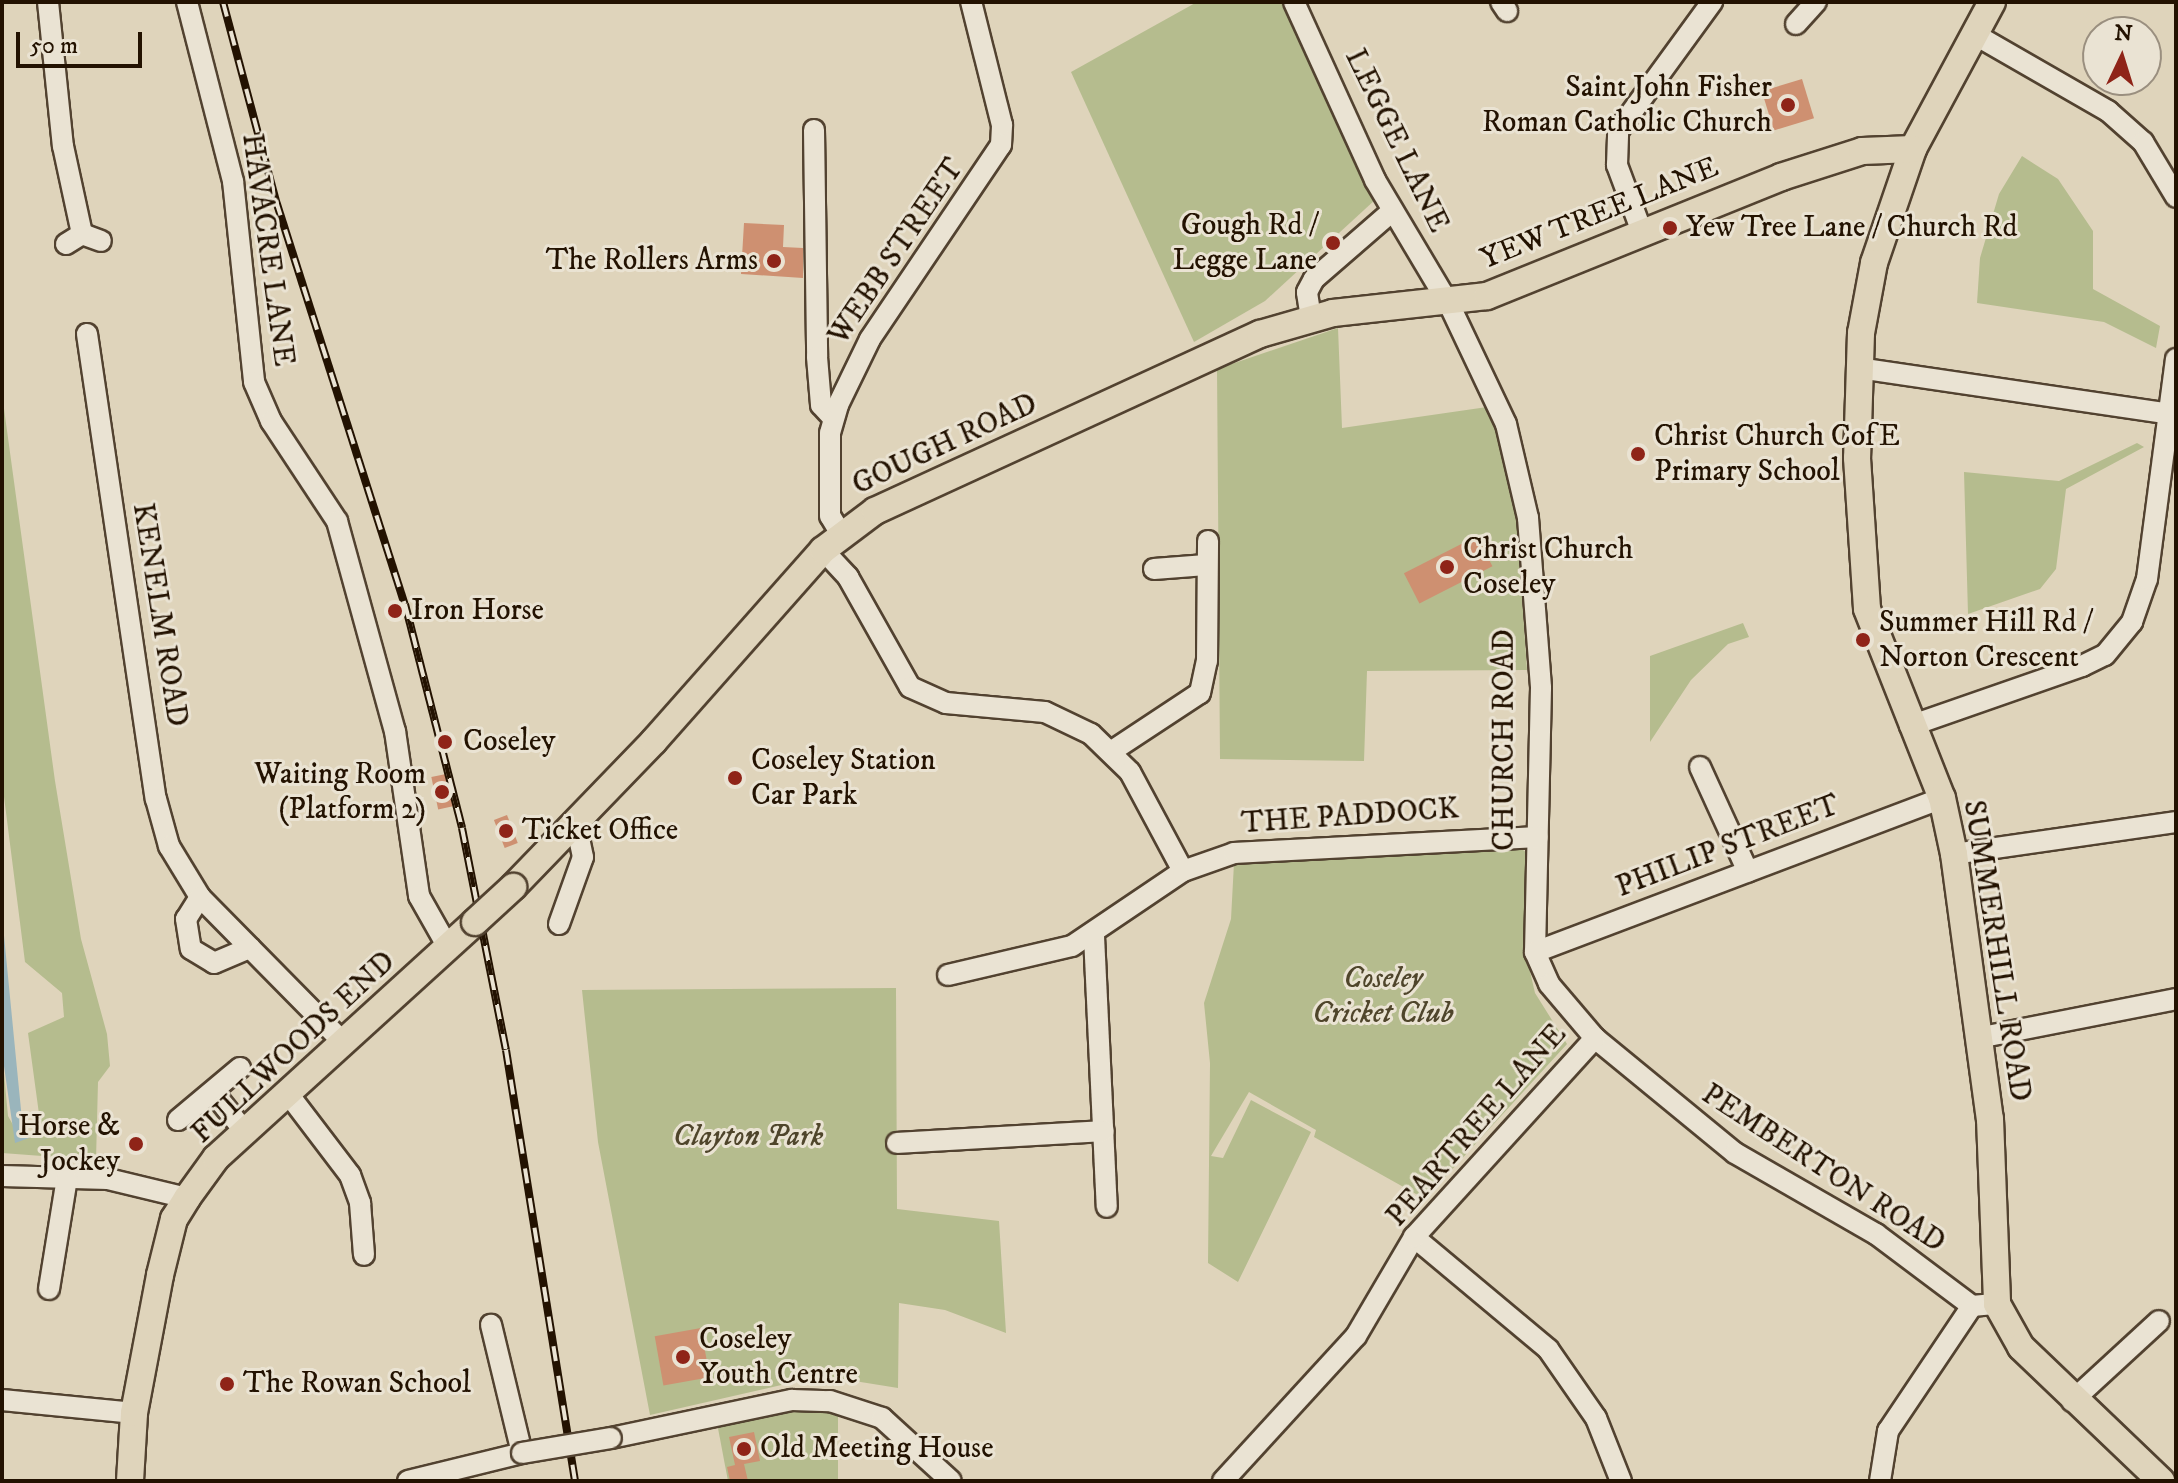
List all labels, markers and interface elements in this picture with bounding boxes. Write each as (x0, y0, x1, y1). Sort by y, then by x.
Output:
scale bar (20, 16, 146, 66)
north arrow (2082, 16, 2162, 96)
text: N (2114, 19, 2134, 48)
text: 50 m (30, 31, 78, 61)
street label: LEGGE LANE (1336, 43, 1456, 239)
place label: Saint John Fisher Roman Catholic Church (1482, 70, 1772, 140)
marker: Saint John Fisher Roman Catholic Church (1779, 96, 1797, 114)
street label: HAVACRE LANE (233, 131, 301, 369)
street label: YEW TREE LANE (1476, 150, 1724, 278)
street label: WEBB STREET (821, 152, 973, 352)
place label: Gough Rd / Legge Lane (1173, 208, 1317, 278)
place label: Yew Tree Lane / Church Rd (1686, 210, 2018, 246)
marker: Yew Tree Lane / Church Rd (1661, 219, 1679, 237)
marker: Gough Rd / Legge Lane (1324, 234, 1342, 252)
place label: The Rollers Arms (546, 243, 758, 279)
marker: The Rollers Arms (765, 252, 783, 270)
street label: GOUGH ROAD (847, 386, 1043, 504)
place label: Christ Church CofE Primary School (1654, 419, 1900, 490)
marker: Christ Church CofE Primary School (1629, 445, 1647, 463)
street label: KENELM ROAD (124, 501, 194, 729)
place label: Christ Church Coseley (1463, 532, 1633, 602)
marker: Christ Church Coseley (1438, 558, 1456, 576)
place label: Iron Horse (411, 593, 544, 629)
marker: Iron Horse (386, 602, 404, 620)
place label: Summer Hill Rd / Norton Crescent (1879, 605, 2091, 676)
street label: CHURCH ROAD (1487, 629, 1523, 851)
marker: Summer Hill Rd / Norton Crescent (1854, 631, 1872, 649)
place label: Coseley (463, 724, 556, 760)
marker: Coseley (434, 731, 456, 753)
place label: Coseley Station Car Park (751, 743, 936, 814)
place label: Waiting Room (Platform 2) (254, 757, 426, 828)
marker: Coseley Station Car Park (726, 769, 744, 787)
marker: Waiting Room (Platform 2) (433, 783, 451, 801)
street label: PHILIP STREET (1611, 788, 1845, 906)
street label: THE PADDOCK (1240, 791, 1460, 843)
street label: SUMMERHILL ROAD (1954, 798, 2038, 1104)
place label: Ticket Office (522, 813, 678, 849)
marker: Ticket Office (497, 822, 515, 840)
street label: FULLWOODS END (185, 944, 403, 1152)
park label: Coseley Cricket Club (1312, 961, 1454, 1032)
street label: PEARTREE LANE (1379, 1017, 1575, 1235)
street label: PEMBERTON ROAD (1694, 1077, 1952, 1261)
place label: Horse & Jockey (18, 1109, 120, 1180)
park label: Clayton Park (673, 1119, 823, 1155)
marker: Horse & Jockey (127, 1135, 145, 1153)
place label: Coseley Youth Centre (699, 1322, 858, 1392)
marker: Coseley Youth Centre (674, 1348, 692, 1366)
place label: The Rowan School (243, 1366, 471, 1402)
marker: The Rowan School (218, 1375, 236, 1393)
place label: Old Meeting House (760, 1431, 994, 1467)
marker: Old Meeting House (735, 1440, 753, 1458)

